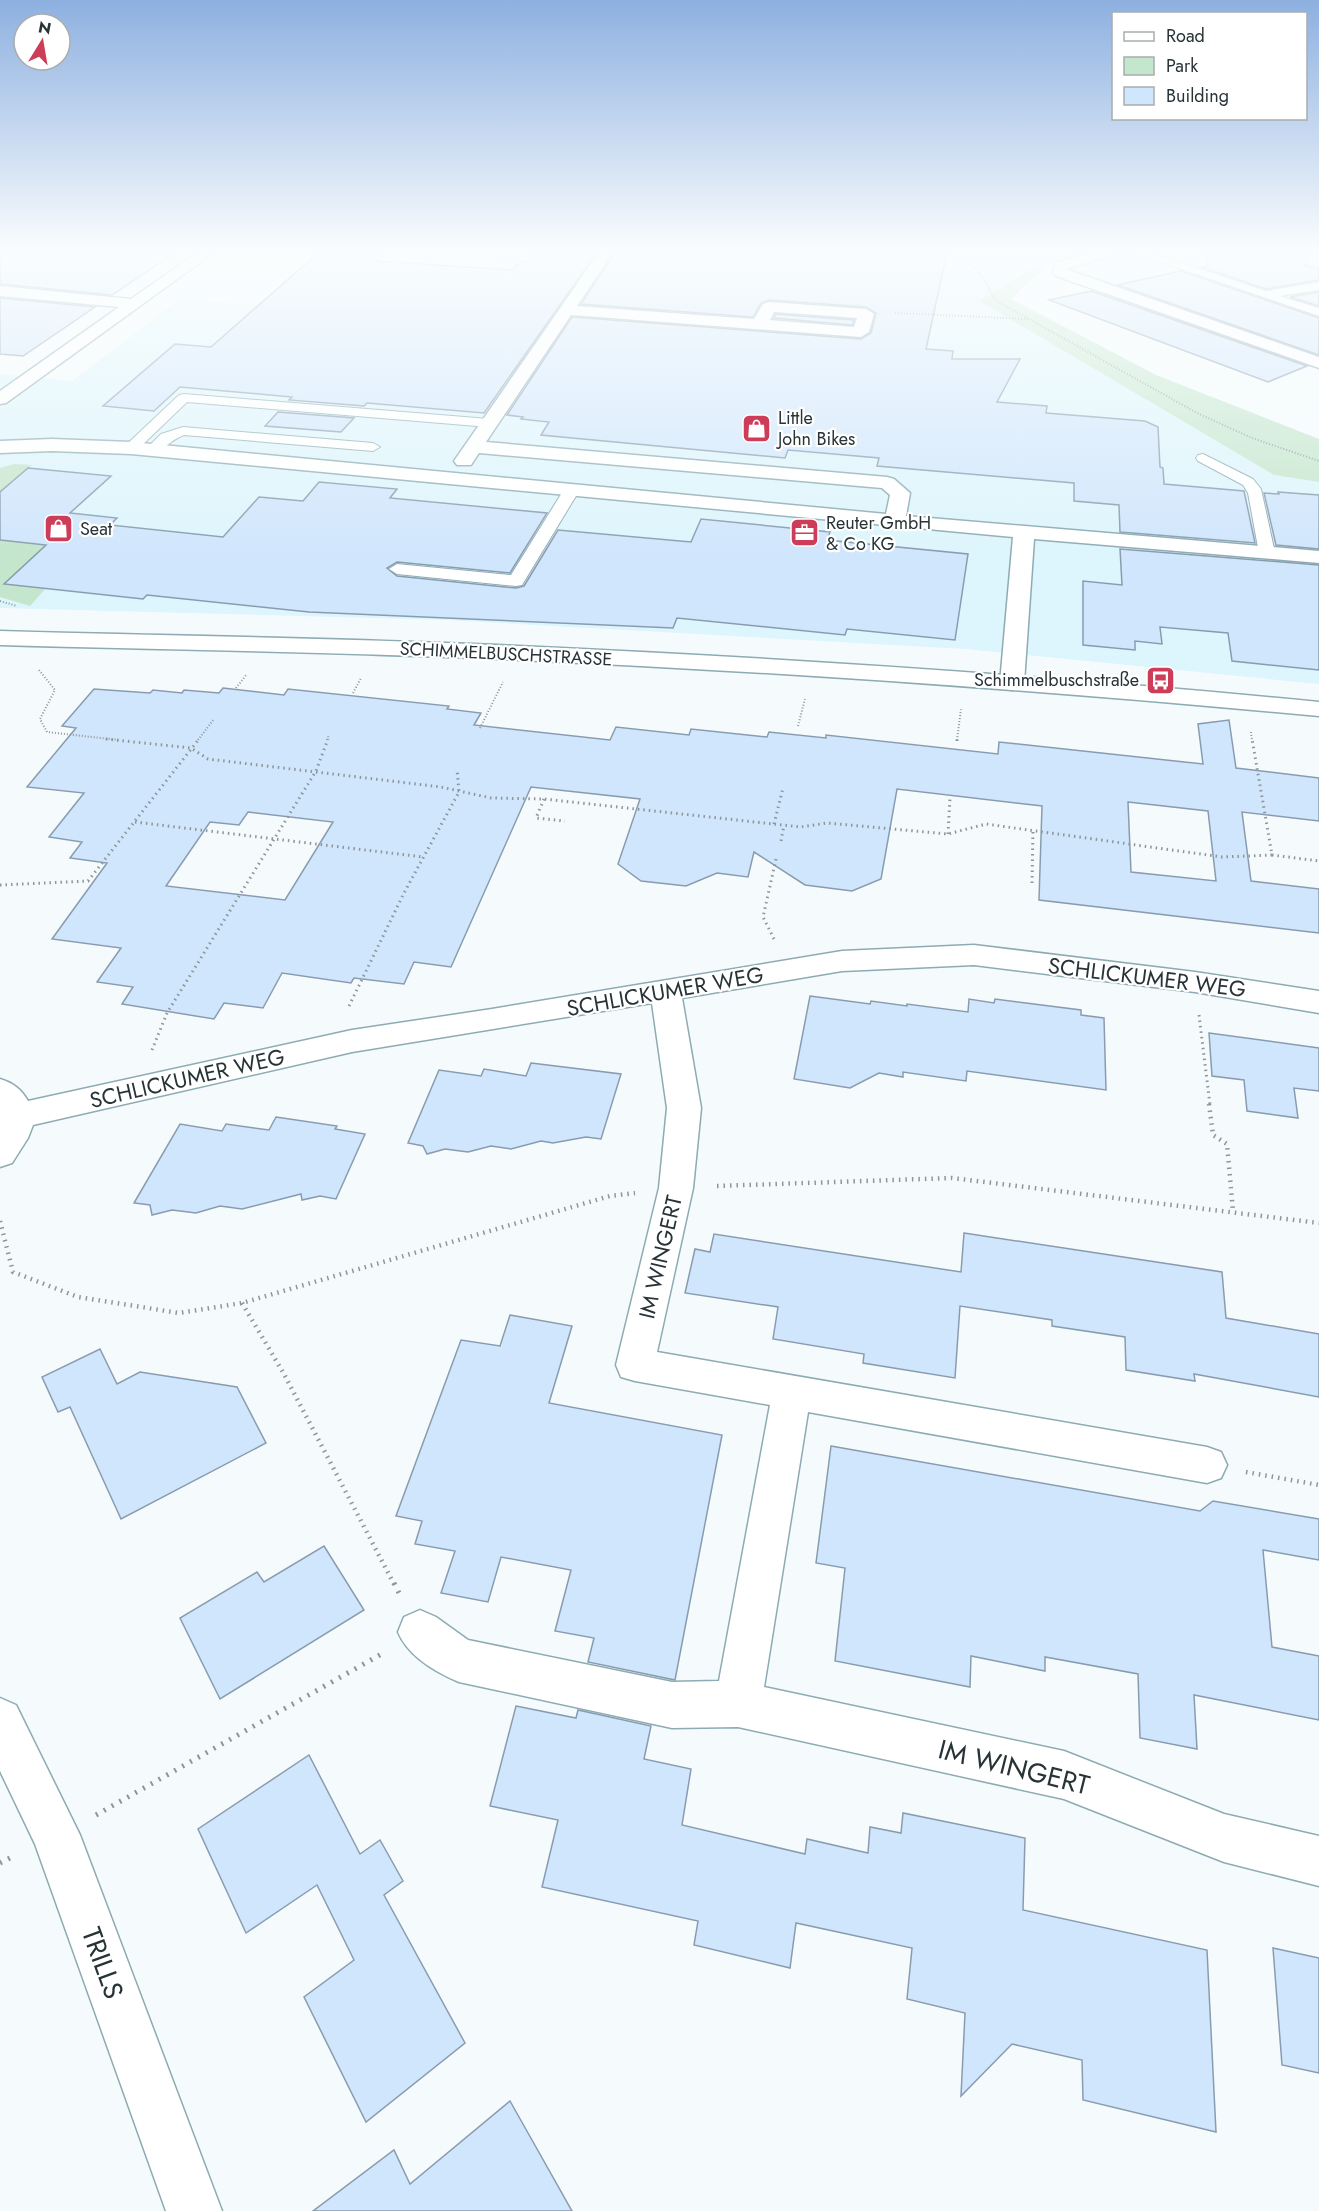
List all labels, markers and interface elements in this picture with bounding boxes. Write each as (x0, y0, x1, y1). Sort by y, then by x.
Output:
north arrow (12, 12, 72, 72)
legend (1112, 12, 1307, 120)
text: N (36, 15, 53, 40)
text: Road (1166, 23, 1205, 49)
text: Park (1166, 53, 1198, 79)
text: Building (1166, 83, 1229, 109)
place label: Little John Bikes (776, 405, 855, 452)
shop icon: Little John Bikes (741, 412, 773, 444)
place label: Reuter GmbH & Co KG (826, 510, 931, 557)
shop icon: Seat (43, 513, 75, 545)
place label: Seat (80, 516, 113, 542)
office icon: Reuter GmbH & Co KG (789, 517, 821, 549)
street label: SCHIMMELBUSCHSTRASSE (399, 635, 613, 673)
bus stop icon: Schimmelbuschstraße (1144, 664, 1176, 696)
place label: Schimmelbuschstraße (974, 667, 1139, 693)
street label: SCHLICKUMER WEG (1046, 949, 1248, 1005)
street label: SCHLICKUMER WEG (564, 958, 766, 1024)
street label: SCHLICKUMER WEG (86, 1040, 288, 1116)
street label: IM WINGERT (630, 1191, 690, 1322)
street label: IM WINGERT (934, 1729, 1094, 1805)
street label: TRILLS (72, 1922, 134, 2004)

